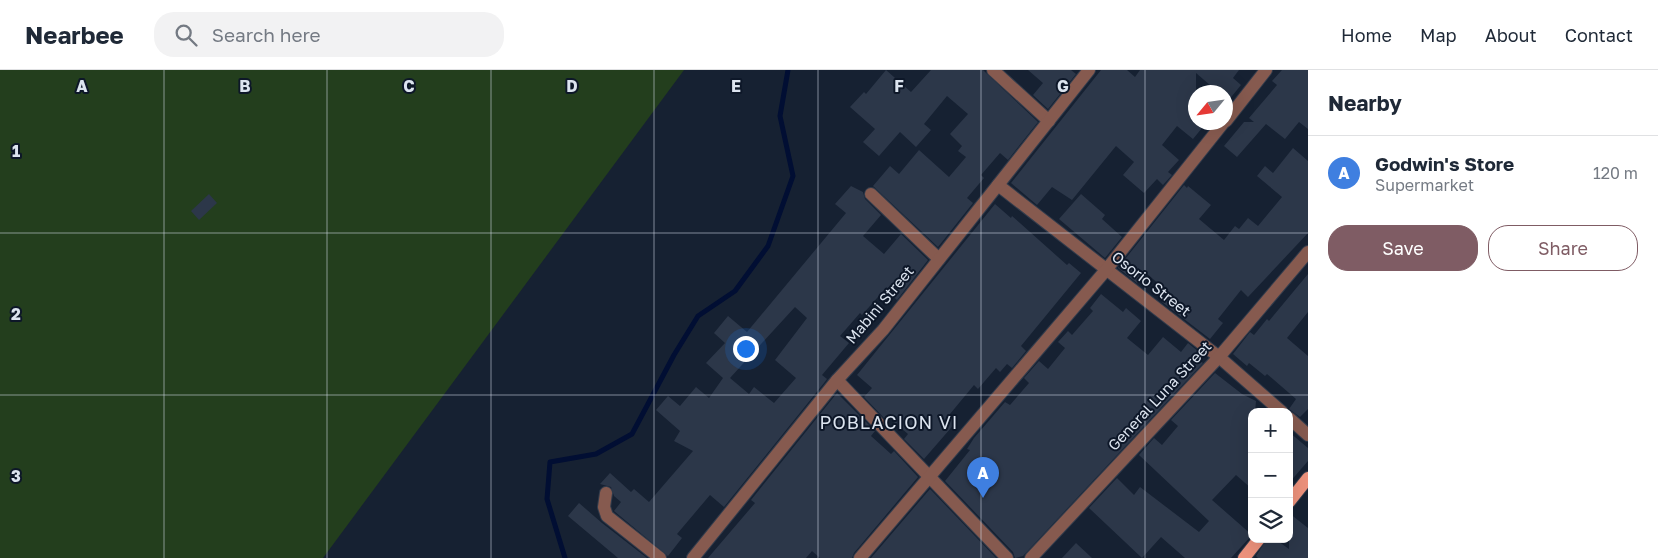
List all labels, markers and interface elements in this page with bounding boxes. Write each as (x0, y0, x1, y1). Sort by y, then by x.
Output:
search box (154, 12, 504, 57)
text: Nearbee (25, 20, 124, 49)
icon: search (172, 21, 200, 49)
text: Search here (212, 23, 321, 46)
text: Home (1341, 24, 1392, 46)
text: Map (1420, 24, 1457, 46)
text: About (1485, 24, 1537, 46)
text: Contact (1565, 24, 1633, 46)
text: A (76, 76, 88, 96)
text: B (239, 76, 251, 96)
text: C (403, 76, 415, 96)
text: D (566, 76, 578, 96)
text: E (731, 76, 741, 96)
text: F (894, 76, 904, 96)
text: G (1057, 76, 1069, 96)
north arrow (1188, 85, 1233, 130)
text: Nearby (1328, 90, 1402, 116)
text: 1 (12, 141, 20, 161)
text: Godwin's Store (1375, 152, 1514, 175)
text: A (1338, 163, 1350, 183)
text: 120 m (1593, 163, 1638, 183)
text: Supermarket (1375, 175, 1474, 195)
button: Save (1328, 225, 1478, 271)
button: Share (1488, 225, 1638, 271)
street label: Osorio Street (1109, 247, 1195, 320)
street label: Mabini Street (841, 262, 917, 347)
text: 2 (11, 304, 21, 324)
your location (733, 336, 759, 362)
street label: General Luna Street (1104, 337, 1215, 454)
map controls (1248, 408, 1293, 543)
button: + (1248, 408, 1293, 453)
district label: POBLACION VI (820, 411, 958, 433)
button: − (1248, 453, 1293, 498)
pin: A (967, 457, 999, 498)
text: 3 (11, 466, 21, 486)
button: layers (1248, 498, 1293, 543)

